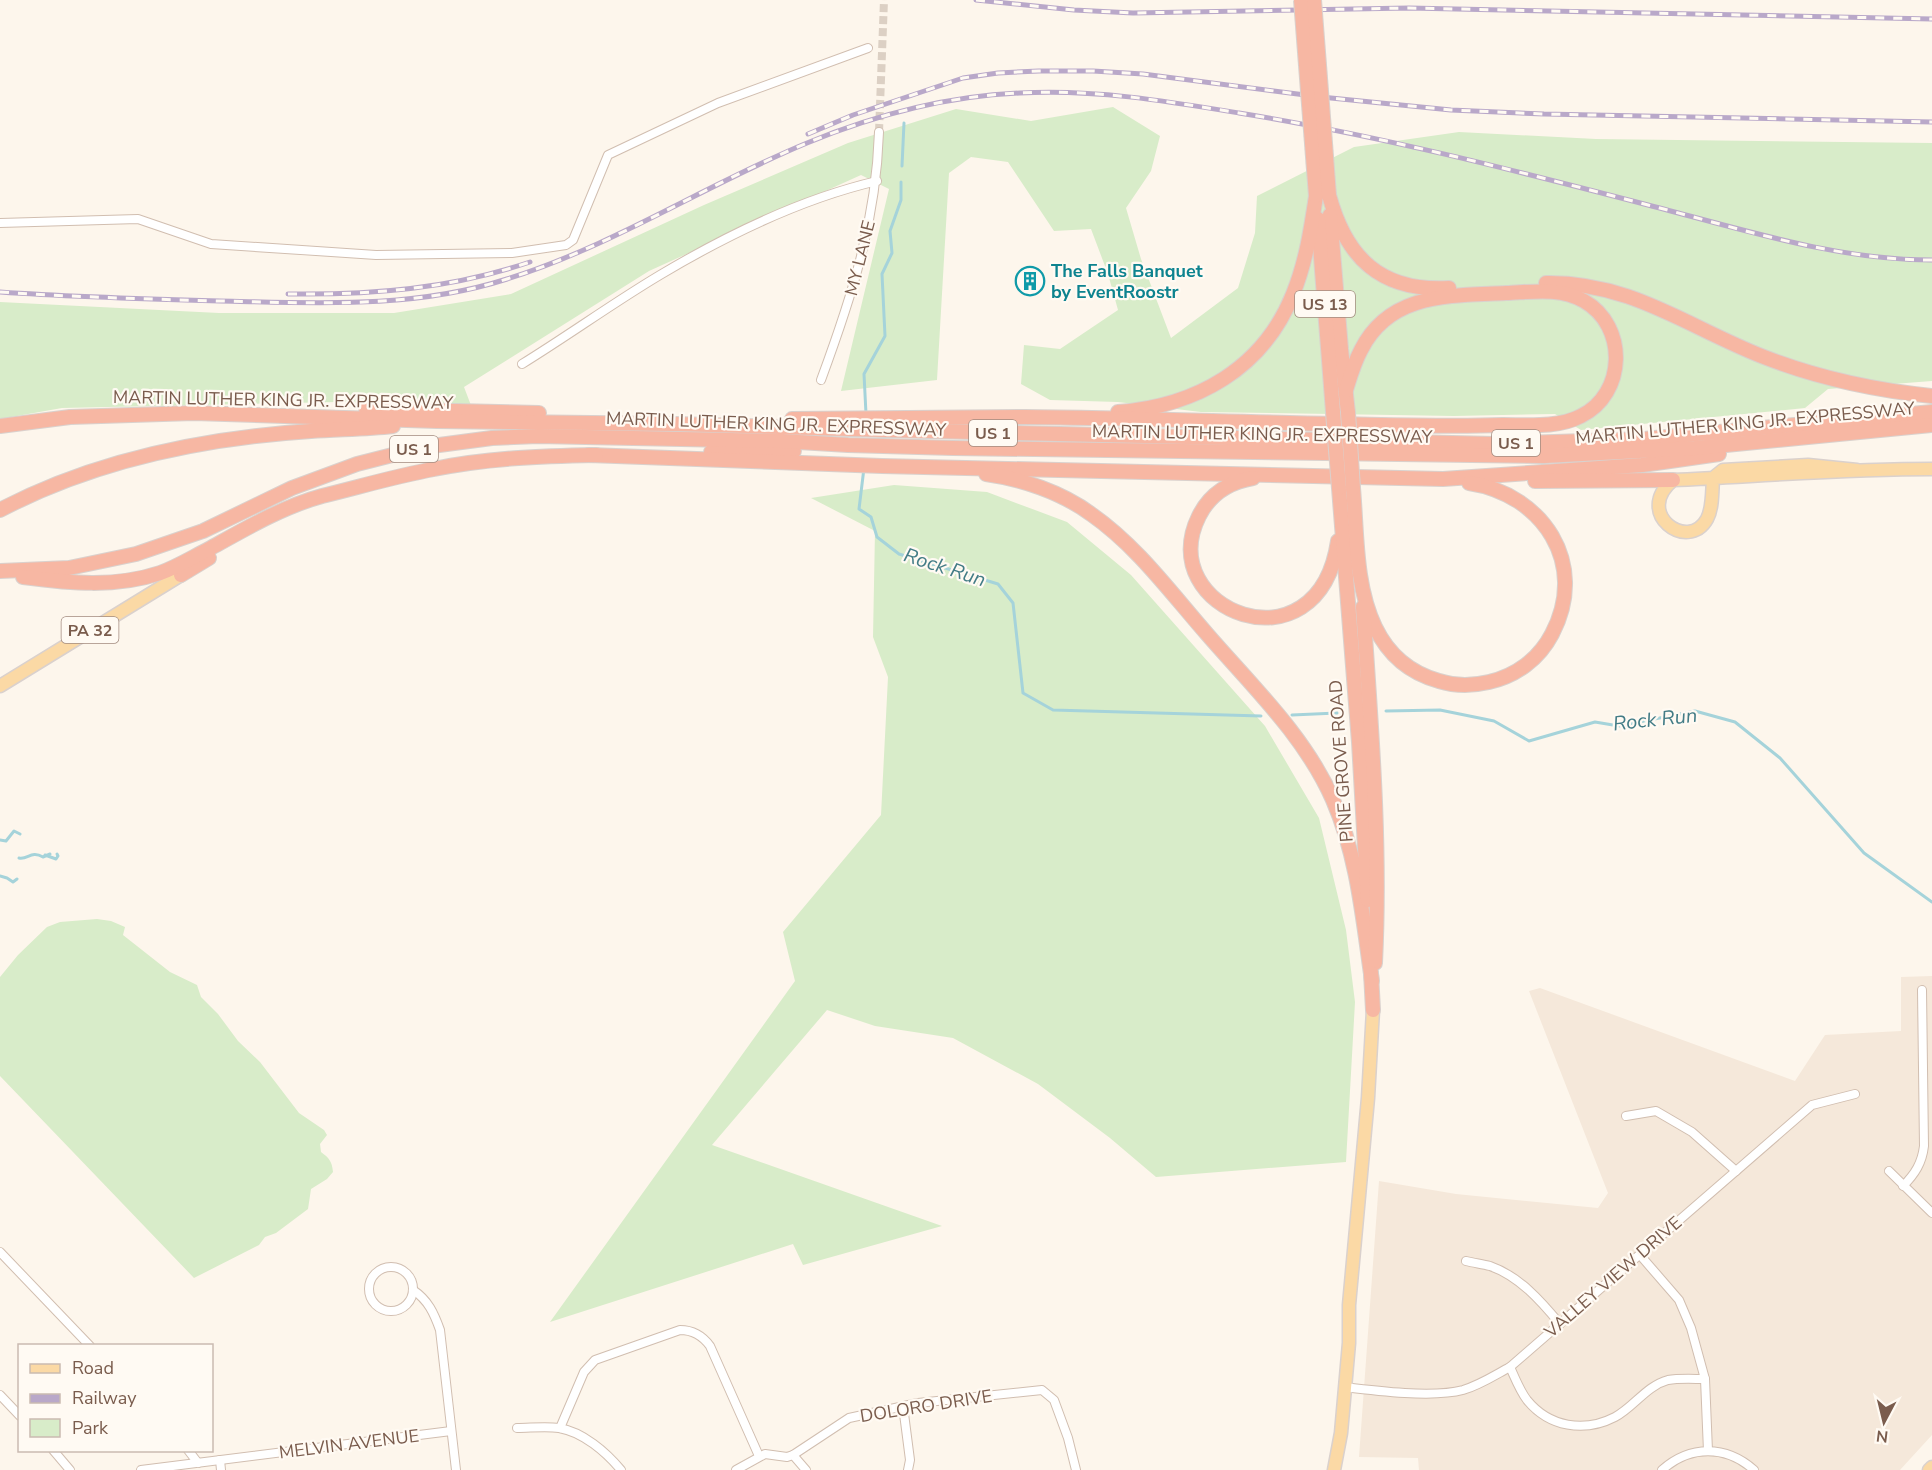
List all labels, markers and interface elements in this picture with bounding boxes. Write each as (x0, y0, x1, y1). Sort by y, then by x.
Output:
street label: MY LANE (839, 218, 881, 298)
place label: The Falls Banquet by EventRoostr (1051, 259, 1203, 304)
building icon: The Falls Banquet by EventRoostr (1014, 265, 1046, 297)
road number: US 13 (1295, 291, 1355, 317)
street label: MARTIN LUTHER KING JR. EXPRESSWAY (113, 385, 454, 415)
street label: MARTIN LUTHER KING JR. EXPRESSWAY (1574, 396, 1916, 450)
street label: MARTIN LUTHER KING JR. EXPRESSWAY (605, 406, 947, 442)
street label: MARTIN LUTHER KING JR. EXPRESSWAY (1092, 419, 1433, 449)
road number: US 1 (969, 420, 1017, 446)
road number: US 1 (1492, 430, 1540, 456)
road number: US 1 (390, 436, 438, 462)
water label: Rock Run (900, 542, 989, 593)
road number: PA 32 (62, 617, 118, 643)
street label: PINE GROVE ROAD (1323, 679, 1359, 843)
water label: Rock Run (1612, 702, 1699, 737)
street label: VALLEY VIEW DRIVE (1539, 1211, 1687, 1344)
legend (18, 1344, 213, 1452)
text: Road (72, 1356, 114, 1380)
street label: DOLORO DRIVE (858, 1384, 994, 1428)
text: Railway (72, 1386, 137, 1410)
north arrow (1854, 1392, 1914, 1452)
text: Park (72, 1416, 109, 1440)
street label: MELVIN AVENUE (278, 1424, 420, 1464)
text: N (1875, 1424, 1890, 1448)

